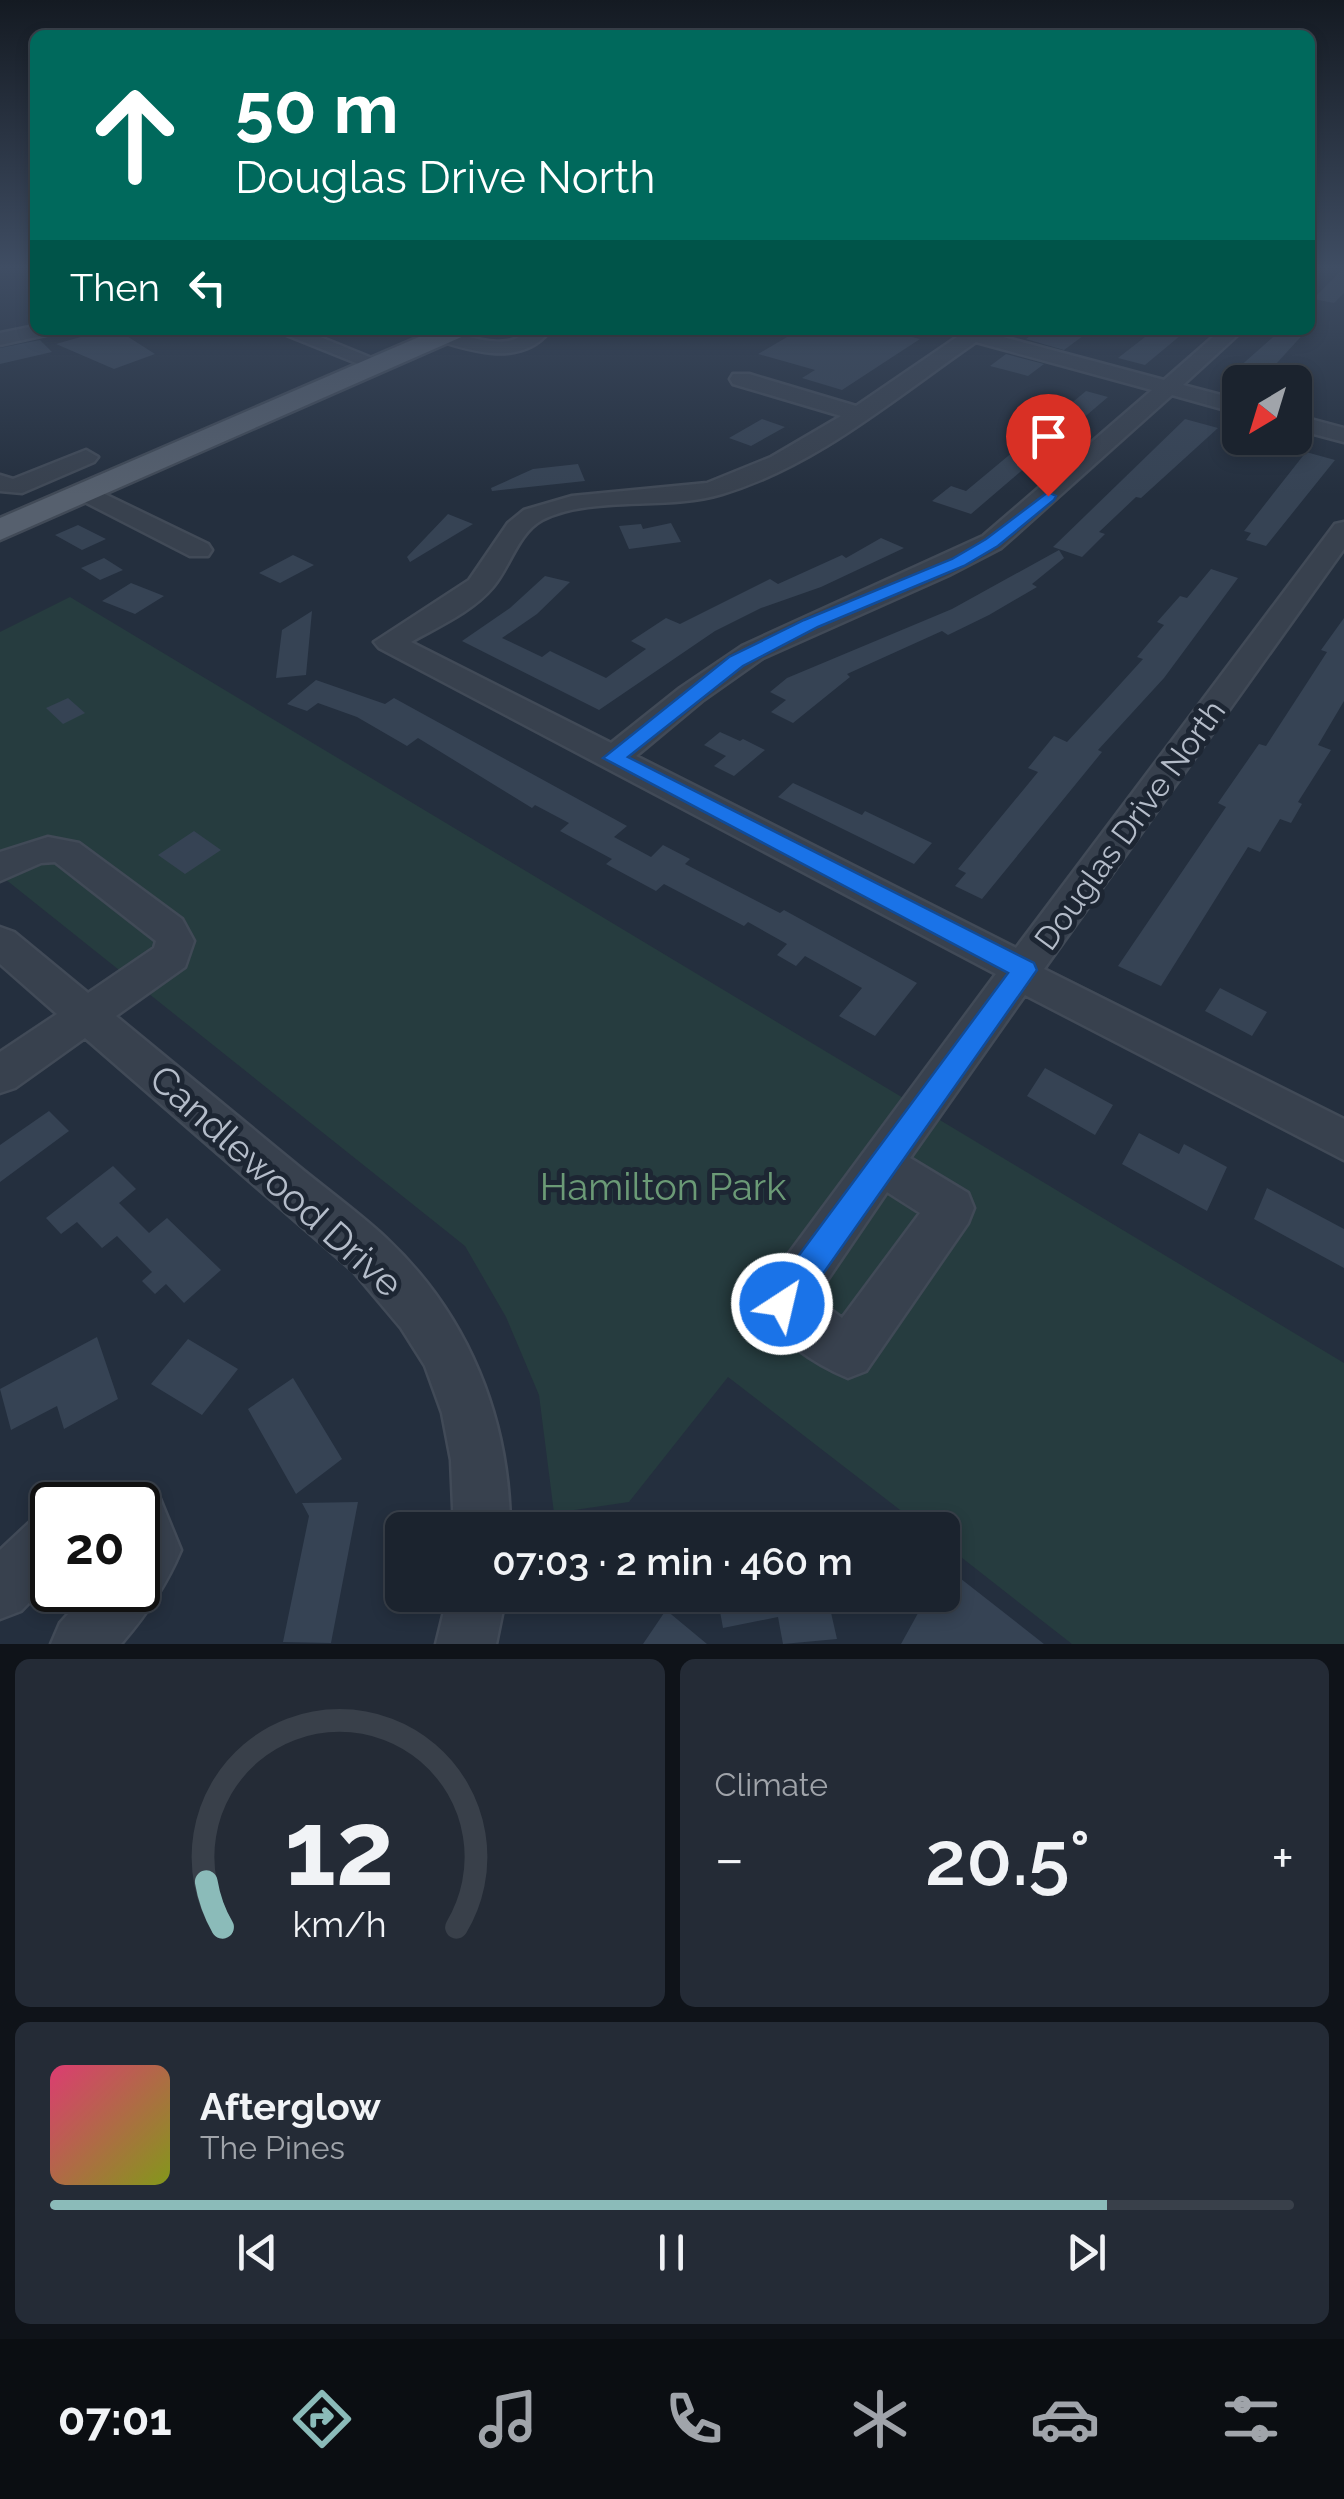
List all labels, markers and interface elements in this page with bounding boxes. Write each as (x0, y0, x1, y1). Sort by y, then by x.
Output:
text: 50 m (235, 67, 399, 149)
icon: ahead (70, 70, 200, 200)
text: Douglas Drive North (235, 151, 656, 204)
icon: left (180, 260, 235, 315)
text: Then (70, 265, 160, 310)
north arrow (1222, 365, 1312, 455)
map controls (1222, 365, 1312, 455)
pin (1006, 394, 1091, 497)
icon: arrive (1021, 409, 1076, 464)
street label: Douglas Drive North (1027, 693, 1232, 957)
street label: Candlewood Drive (141, 1055, 412, 1306)
park label: Hamilton Park (540, 1164, 786, 1209)
position arrow (730, 1252, 834, 1356)
speed limit sign: 20 (30, 1482, 160, 1612)
text: 07:03 · 2 min · 460 m (492, 1539, 853, 1584)
text: Climate (715, 1766, 828, 1803)
text: 12 (285, 1787, 395, 1909)
text: 20.5° (925, 1814, 1090, 1903)
text: − (715, 1826, 744, 1891)
text: + (1271, 1826, 1294, 1891)
text: km/h (293, 1903, 387, 1945)
text: Afterglow (200, 2084, 381, 2129)
text: The Pines (200, 2129, 345, 2166)
icon: previous (230, 2225, 285, 2280)
icon: pause (644, 2225, 699, 2280)
icon: next (1059, 2225, 1114, 2280)
icon: directions (287, 2384, 357, 2454)
icon: music (473, 2384, 543, 2454)
icon: phone (659, 2384, 729, 2454)
icon: climate (845, 2384, 915, 2454)
icon: car (1030, 2384, 1100, 2454)
icon: filters (1216, 2384, 1286, 2454)
text: 07:01 (58, 2393, 172, 2446)

